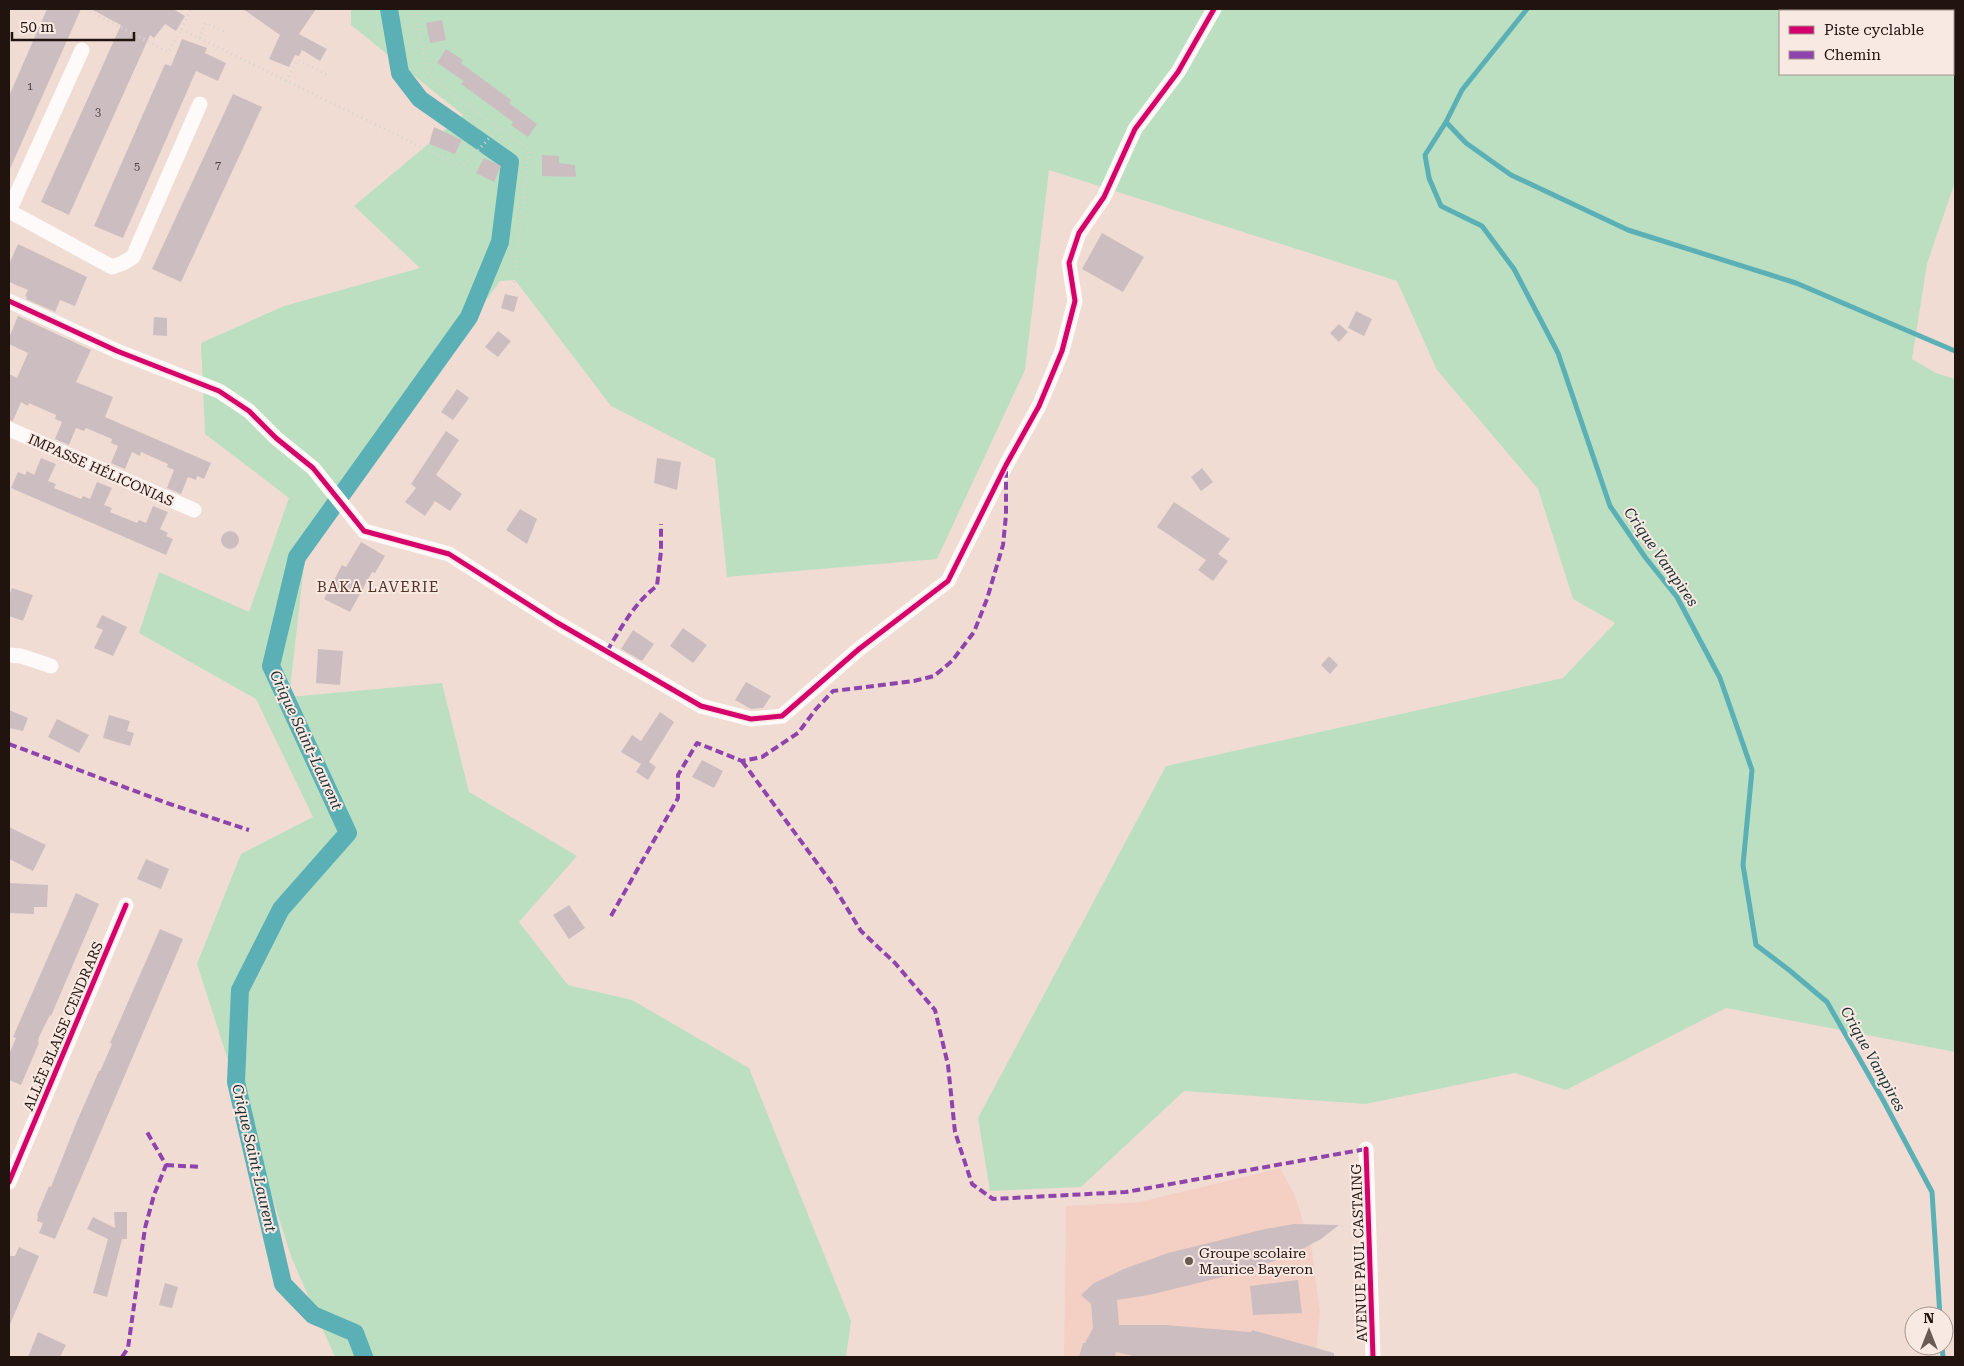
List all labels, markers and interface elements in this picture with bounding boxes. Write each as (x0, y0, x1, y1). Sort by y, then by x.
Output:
scale bar (12, 10, 135, 42)
legend (1779, 10, 1954, 75)
text: 50 m (20, 18, 55, 36)
text: Piste cyclable (1824, 21, 1924, 39)
text: Chemin (1824, 46, 1881, 64)
house number: 1 (27, 80, 33, 93)
house number: 3 (95, 106, 101, 119)
house number: 7 (215, 159, 221, 172)
house number: 5 (134, 160, 140, 173)
street label: IMPASSE HÉLICONIAS (26, 431, 177, 510)
water label: Crique Vampires (1620, 504, 1702, 610)
district label: BAKA LAVERIE (317, 578, 439, 596)
water label: Crique Saint-Laurent (266, 668, 346, 813)
street label: ALLÉE BLAISE CENDRARS (20, 939, 106, 1113)
water label: Crique Vampires (1837, 1003, 1909, 1115)
water label: Crique Saint-Laurent (228, 1082, 280, 1234)
street label: AVENUE PAUL CASTAING (1348, 1163, 1370, 1342)
place label: Groupe scolaire Maurice Bayeron (1199, 1245, 1313, 1277)
marker: Groupe scolaire Maurice Bayeron (1183, 1255, 1195, 1267)
north arrow (1904, 1306, 1954, 1356)
text: N (1924, 1310, 1935, 1326)

